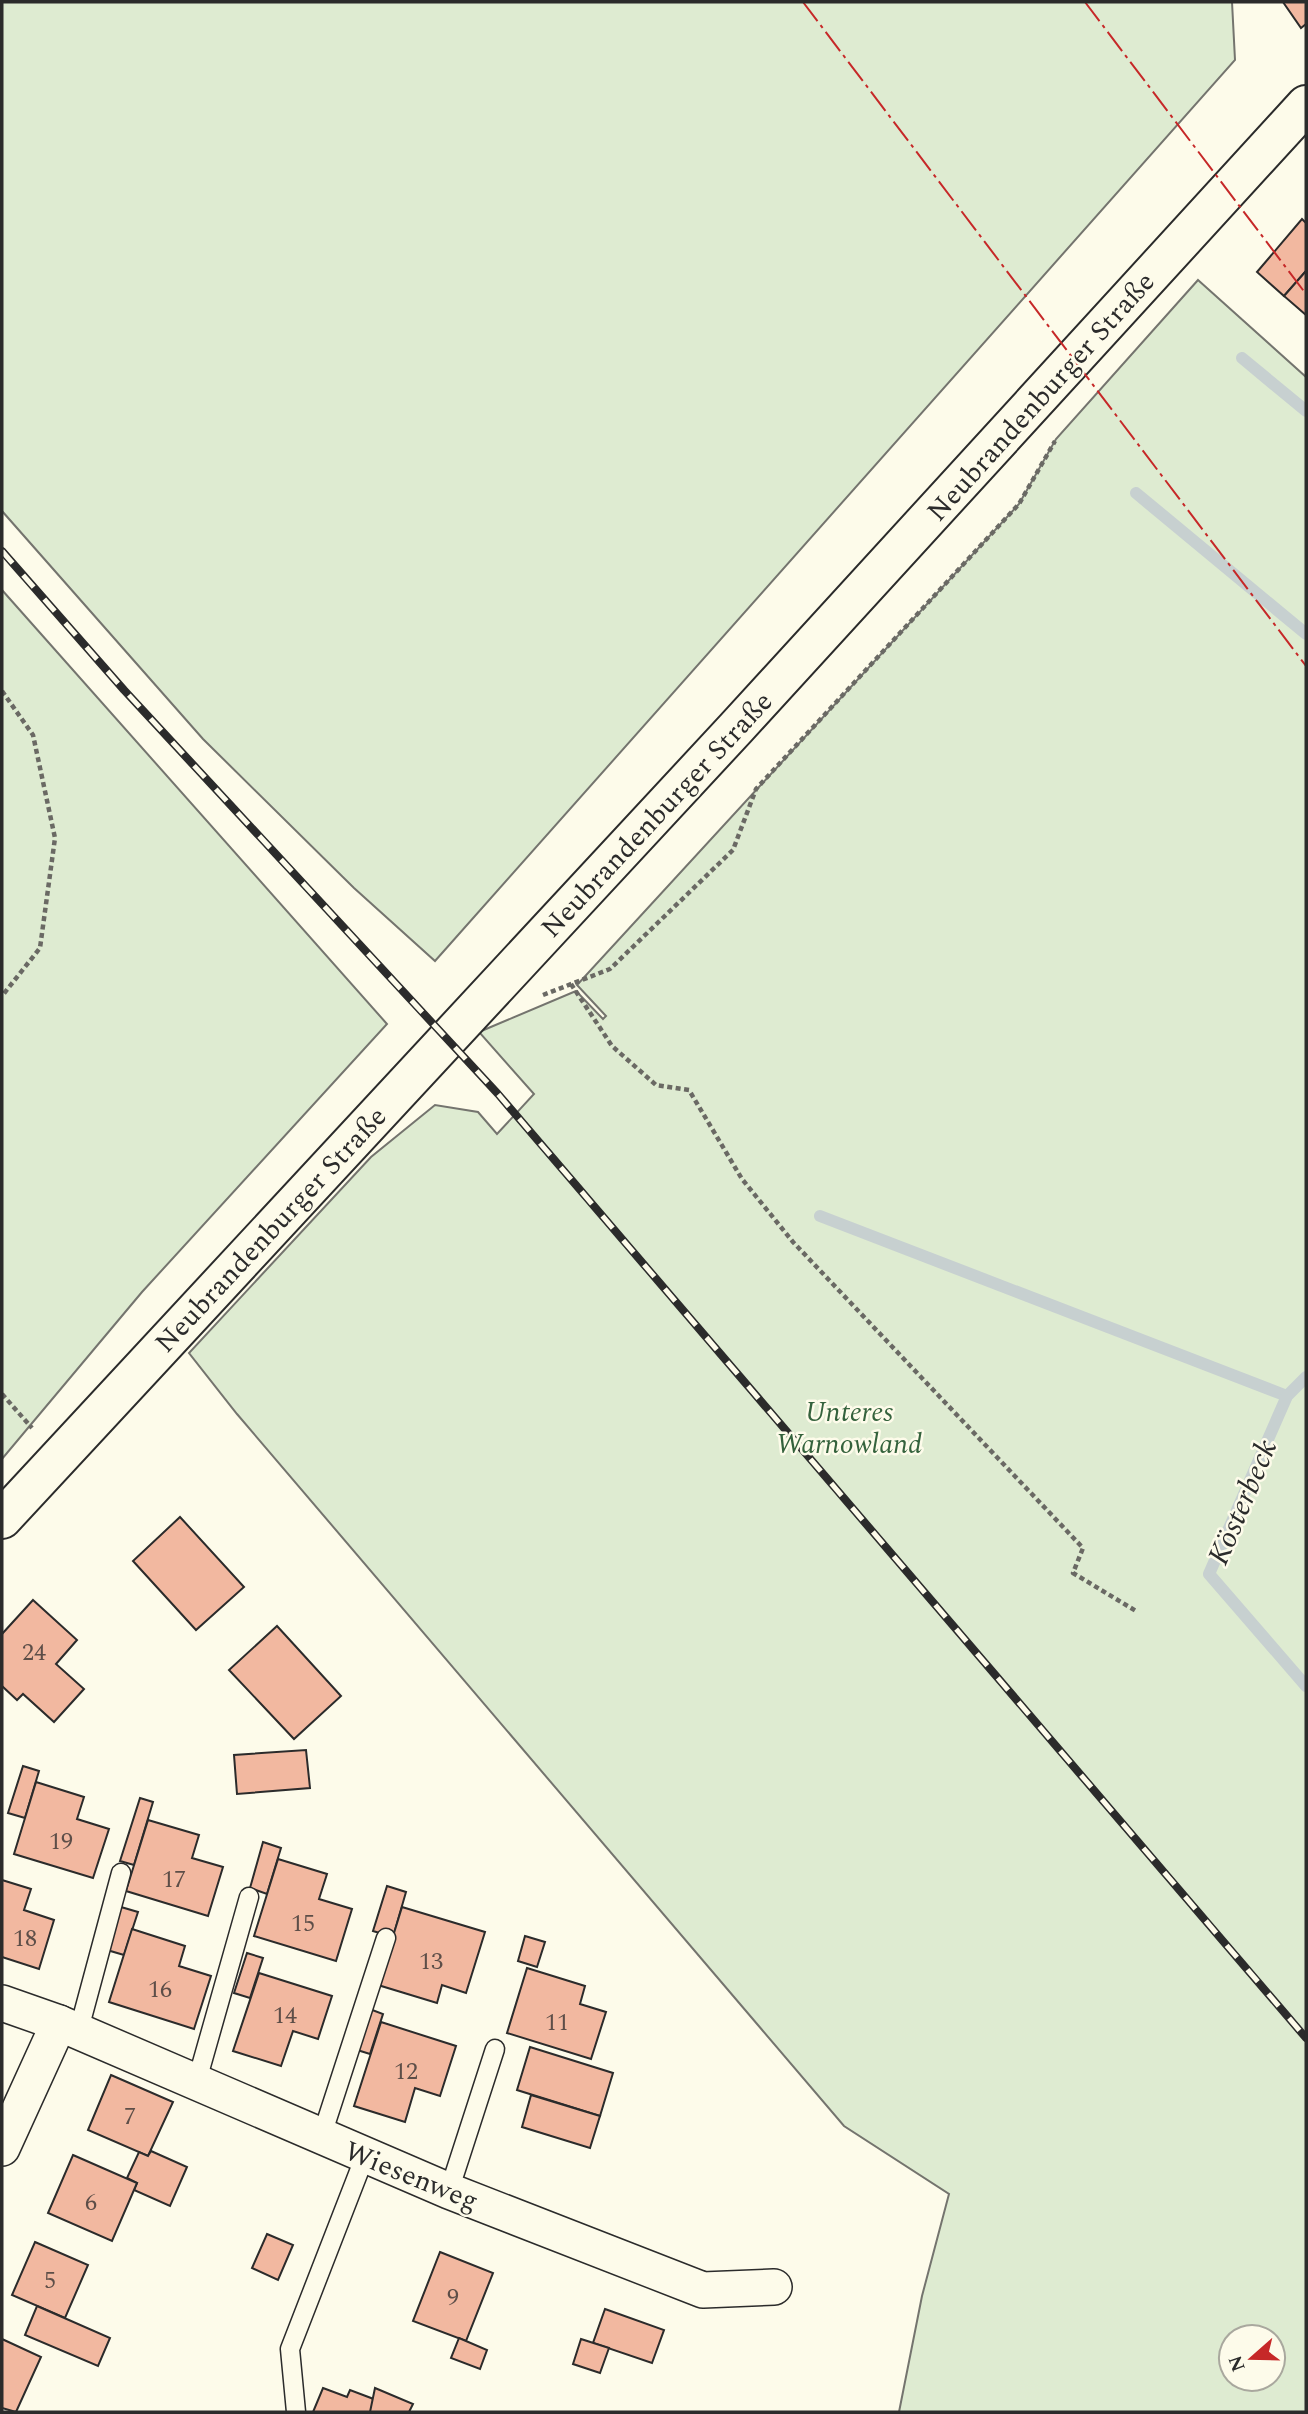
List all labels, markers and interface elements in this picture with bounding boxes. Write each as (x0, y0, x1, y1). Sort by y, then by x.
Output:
street label: Neubrandenburger Straße (917, 262, 1165, 532)
street label: Neubrandenburger Straße (531, 682, 783, 948)
street label: Neubrandenburger Straße (145, 1097, 397, 1363)
park label: Unteres Warnowland (776, 1391, 922, 1466)
water label: Kösterbeck (1196, 1432, 1290, 1572)
house number: 24 (22, 1635, 46, 1671)
house number: 19 (49, 1824, 73, 1860)
house number: 17 (162, 1862, 186, 1898)
house number: 15 (291, 1906, 315, 1942)
house number: 18 (13, 1921, 37, 1957)
house number: 13 (419, 1944, 443, 1980)
house number: 16 (148, 1972, 172, 2008)
house number: 14 (273, 1998, 297, 2034)
house number: 11 (545, 2005, 569, 2041)
house number: 12 (394, 2054, 418, 2090)
house number: 7 (124, 2099, 136, 2135)
street label: Wiesenweg (338, 2130, 485, 2223)
house number: 6 (85, 2185, 97, 2221)
house number: 5 (44, 2263, 56, 2299)
house number: 9 (447, 2280, 459, 2316)
north arrow (1217, 2323, 1287, 2393)
text: N (1221, 2351, 1254, 2376)

